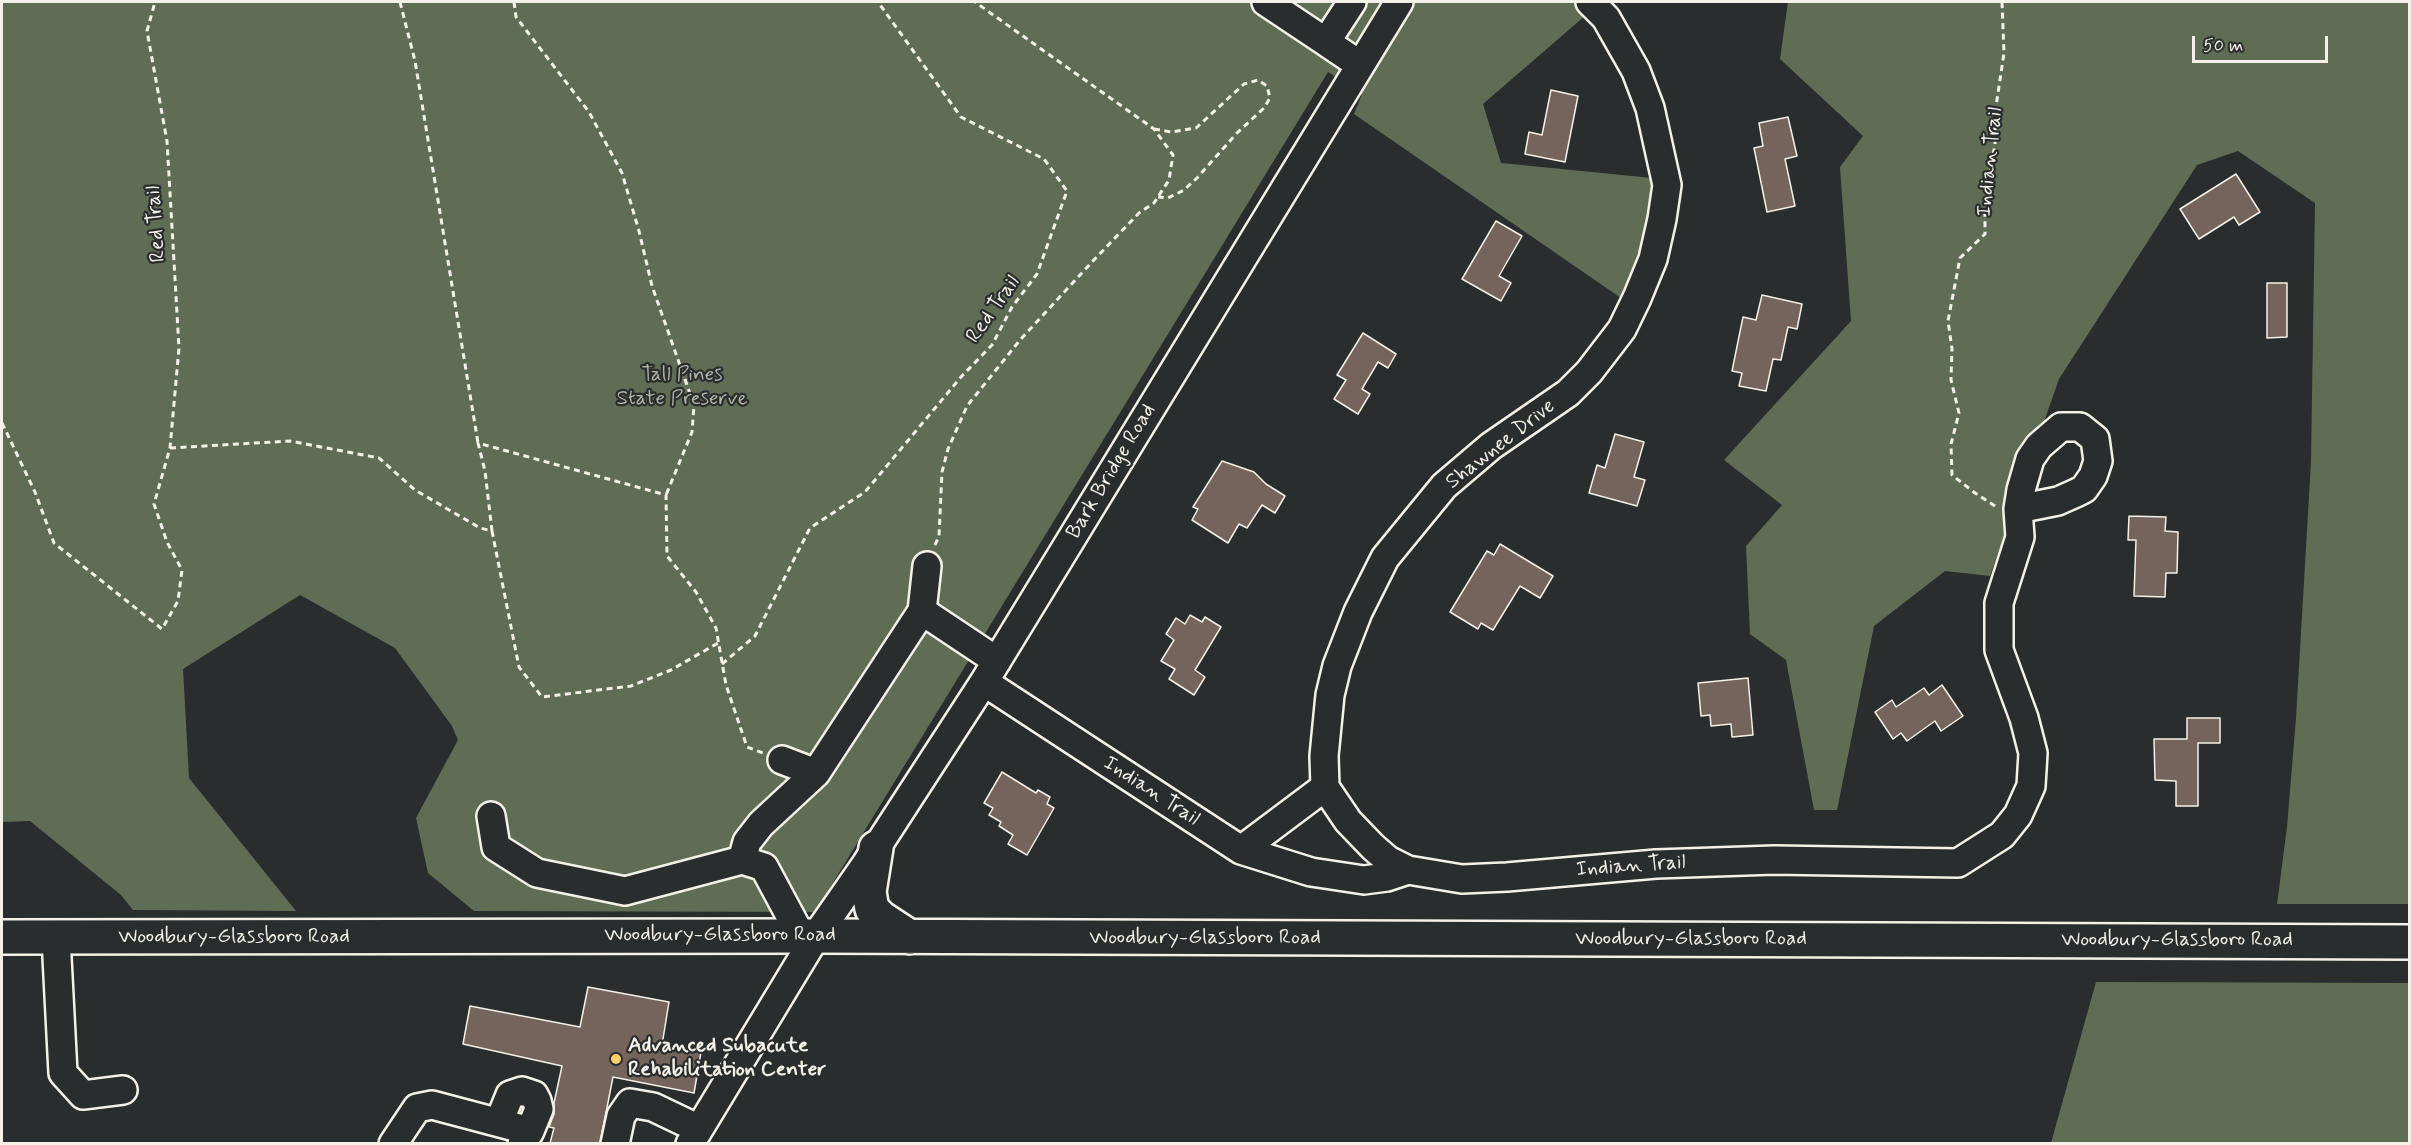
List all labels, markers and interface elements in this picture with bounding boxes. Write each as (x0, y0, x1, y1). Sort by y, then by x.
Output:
scale bar (2195, 24, 2332, 62)
text: 50 m (2203, 34, 2243, 58)
street label: Indian Trail (1973, 106, 2009, 218)
street label: Red Trail (142, 185, 172, 263)
street label: Red Trail (962, 271, 1026, 349)
park label: Tall Pines State Preserve (616, 363, 748, 413)
street label: Shawnee Drive (1441, 395, 1561, 495)
street label: Bark Bridge Road (1062, 400, 1162, 544)
street label: Indian Trail (1098, 752, 1204, 832)
street label: Indian Trail (1575, 851, 1687, 883)
street label: Woodbury-Glassboro Road (604, 923, 836, 949)
street label: Woodbury-Glassboro Road (118, 925, 350, 951)
street label: Woodbury-Glassboro Road (1089, 926, 1321, 952)
street label: Woodbury-Glassboro Road (1575, 927, 1807, 953)
street label: Woodbury-Glassboro Road (2061, 928, 2293, 954)
place label: Advanced Subacute Rehabilitation Center (628, 1034, 826, 1084)
marker: Advanced Subacute Rehabilitation Center (609, 1052, 623, 1066)

